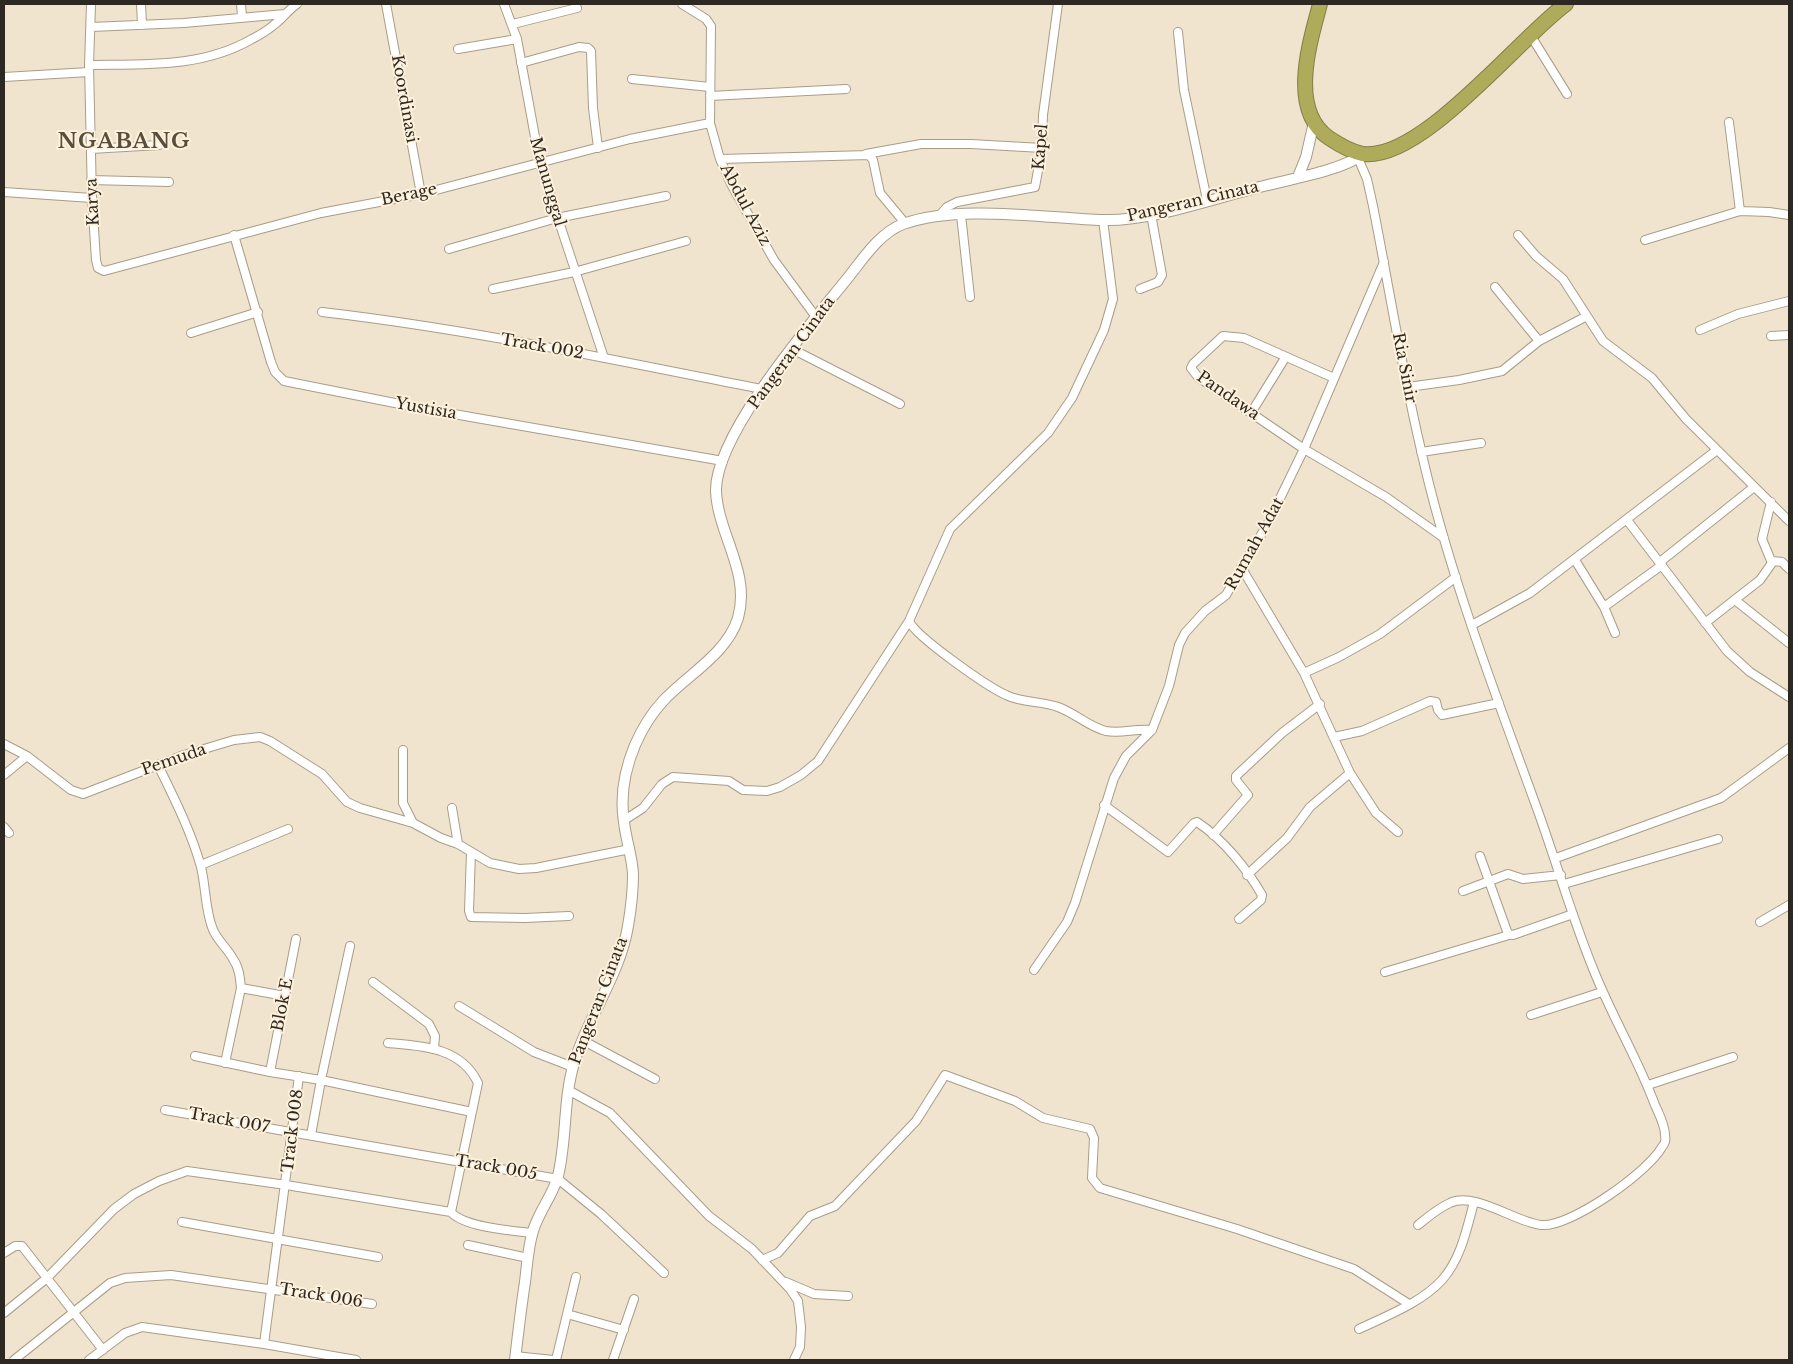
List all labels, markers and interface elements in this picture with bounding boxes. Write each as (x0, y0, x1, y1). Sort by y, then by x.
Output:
street label: Koordinasi (387, 53, 421, 145)
street label: Kapel (1029, 123, 1053, 171)
district label: NGABANG (57, 129, 191, 155)
street label: Manunggal (525, 135, 569, 229)
street label: Abdul Aziz (715, 161, 775, 249)
street label: Karya (82, 178, 104, 226)
street label: Pangeran Cinata (1125, 178, 1261, 226)
street label: Berage (379, 180, 439, 210)
street label: Pangeran Cinata (745, 293, 839, 413)
street label: Track 002 (499, 330, 585, 364)
street label: Ria Sinir (1388, 331, 1420, 405)
street label: Pandawa (1193, 367, 1263, 425)
street label: Yustisia (394, 394, 458, 424)
street label: Rumah Adat (1222, 494, 1288, 594)
street label: Pemuda (139, 740, 209, 780)
street label: Pangeran Cinata (566, 935, 632, 1067)
street label: Blok E (268, 977, 298, 1033)
street label: Track 008 (278, 1088, 308, 1174)
street label: Track 007 (187, 1104, 271, 1138)
street label: Track 005 (453, 1151, 539, 1185)
street label: Track 006 (278, 1280, 364, 1312)

